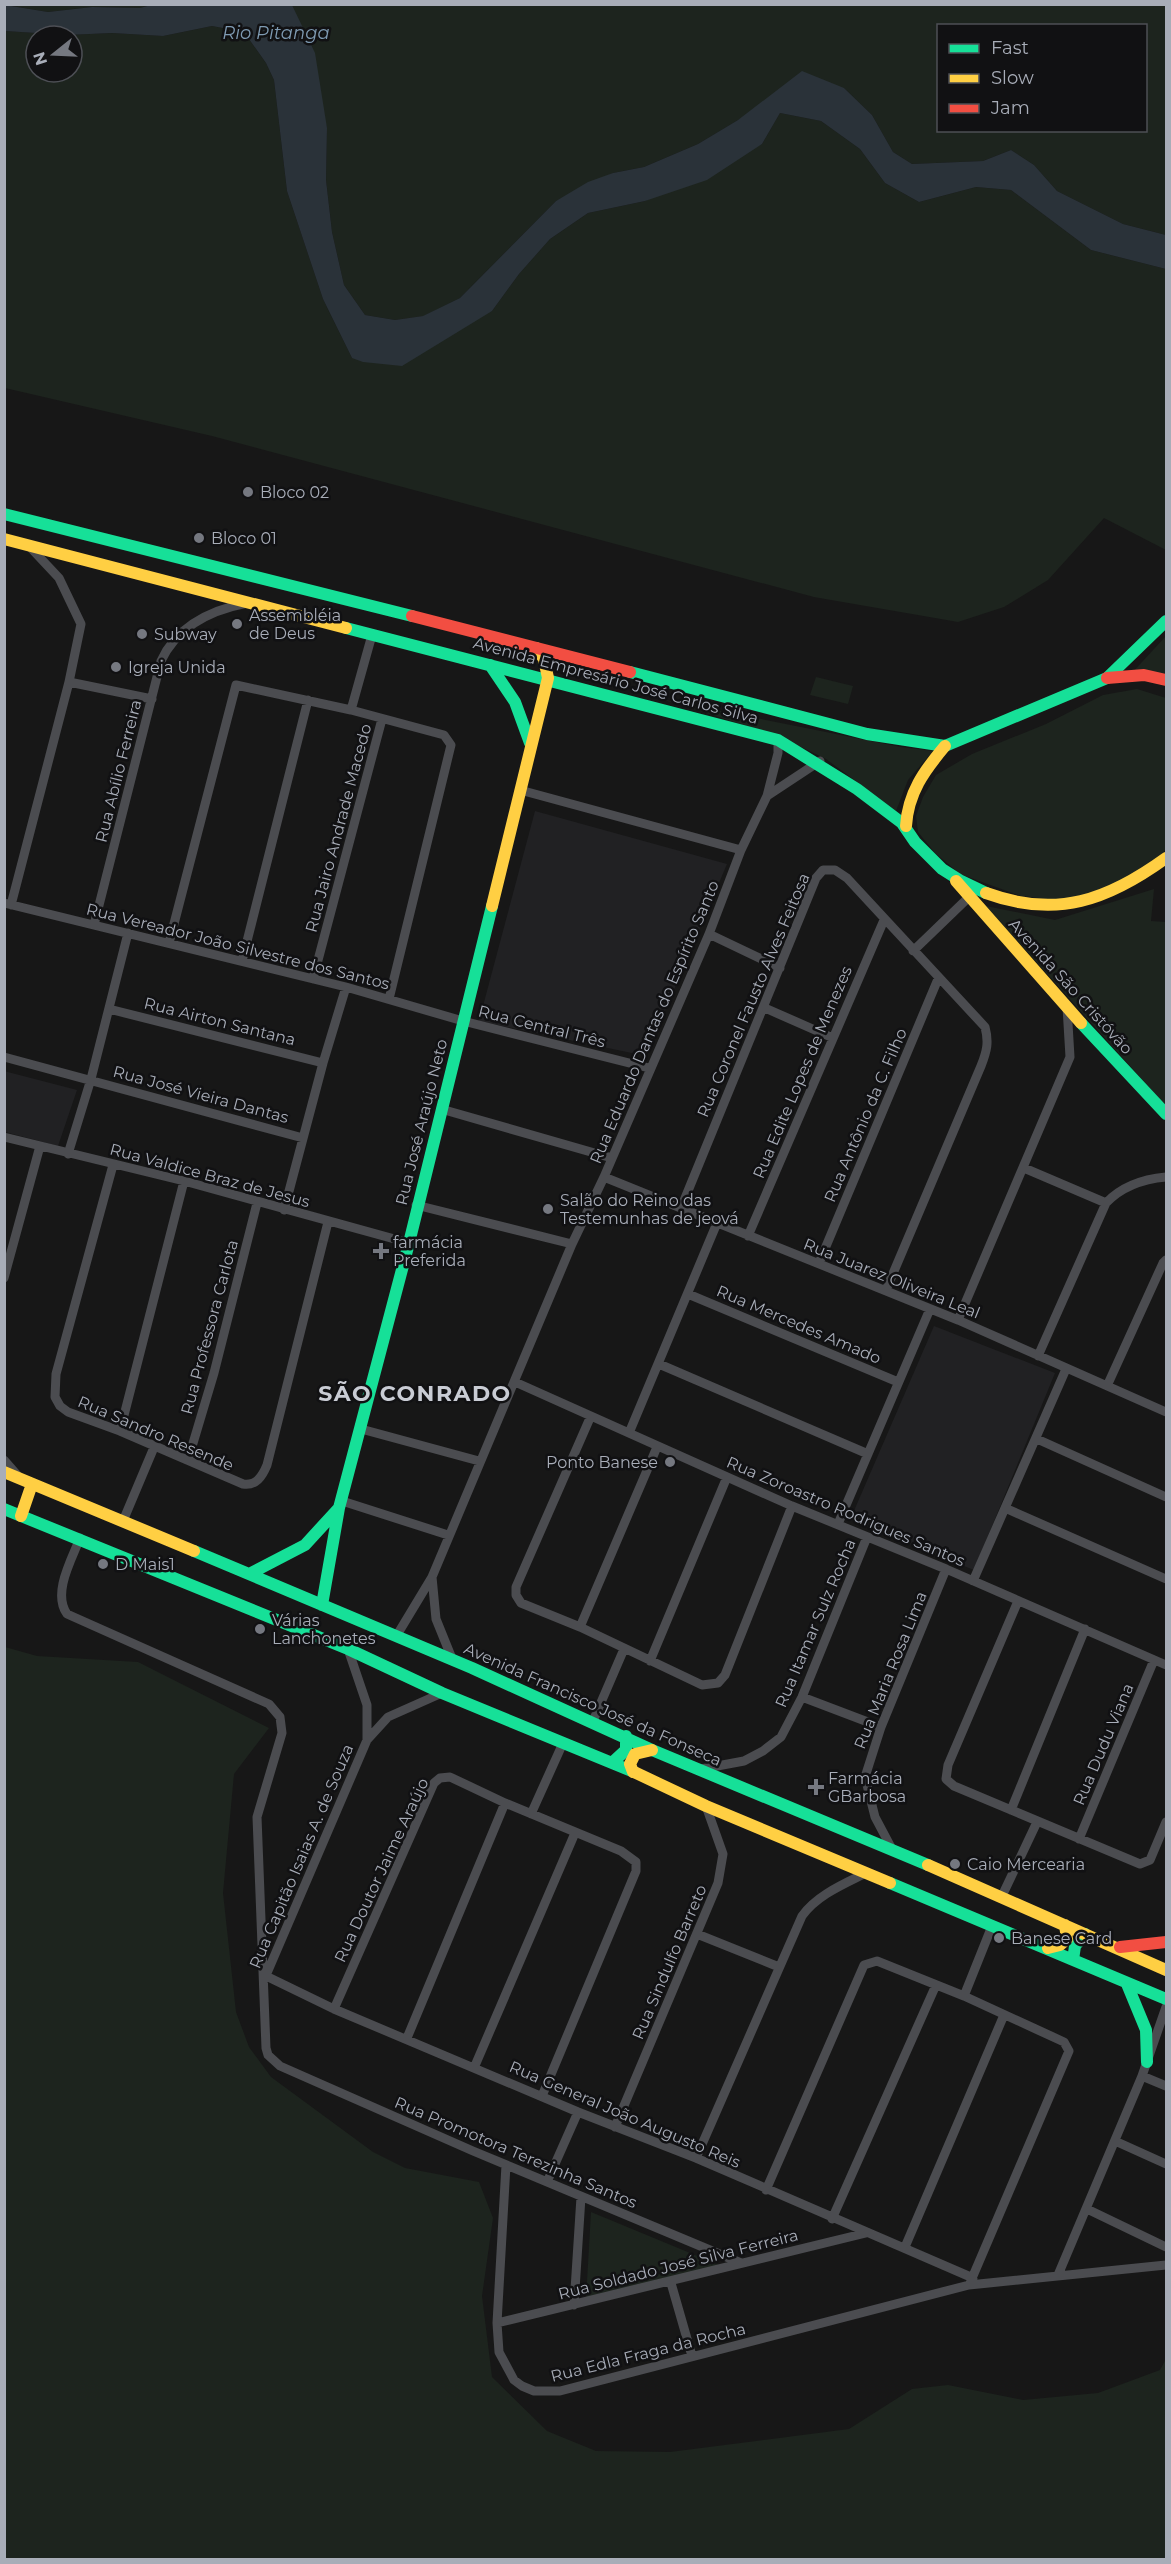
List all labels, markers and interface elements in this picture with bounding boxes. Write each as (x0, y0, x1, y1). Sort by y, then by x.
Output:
water label: Rio Pitanga (222, 22, 330, 44)
north arrow (24, 24, 84, 84)
legend (937, 24, 1147, 132)
text: Fast (991, 37, 1029, 59)
text: N (29, 49, 51, 68)
text: Slow (991, 67, 1034, 89)
text: Jam (990, 97, 1030, 119)
place label: Bloco 02 (260, 483, 329, 502)
marker: Bloco 02 (241, 485, 255, 499)
place label: Bloco 01 (211, 529, 277, 548)
marker: Bloco 01 (192, 531, 206, 545)
place label: Assembléia de Deus (249, 606, 341, 643)
marker: Assembléia de Deus (230, 617, 244, 631)
place label: Subway (154, 625, 217, 644)
marker: Subway (135, 627, 149, 641)
street label: Avenida Empresário José Carlos Silva (471, 633, 761, 728)
place label: Igreja Unida (128, 658, 226, 677)
marker: Igreja Unida (109, 660, 123, 674)
street label: Rua Abílio Ferreira (92, 698, 145, 845)
street label: Rua Jairo Andrade Macedo (301, 722, 376, 935)
street label: Rua Coronel Fausto Alves Feitosa (693, 870, 814, 1120)
street label: Rua Eduardo Dantas do Espírito Santo (586, 878, 723, 1167)
street label: Rua Vereador João Silvestre dos Santos (84, 900, 392, 993)
street label: Avenida São Cristóvão (1005, 915, 1137, 1058)
street label: Rua Edite Lopes de Menezes (749, 963, 856, 1181)
street label: Rua Airton Santana (142, 993, 298, 1050)
street label: Rua Central Três (476, 1002, 608, 1052)
street label: Rua Antônio da C. Filho (820, 1025, 911, 1205)
street label: Rua José Araújo Neto (392, 1037, 451, 1207)
street label: Rua José Vieira Dantas (111, 1062, 291, 1127)
street label: Rua Valdice Braz de Jesus (108, 1140, 312, 1211)
place label: Salão do Reino das Testemunhas de jeová (560, 1191, 739, 1228)
marker: Salão do Reino das Testemunhas de jeová (541, 1202, 555, 1216)
place label: farmácia Preferida (393, 1233, 466, 1270)
street label: Rua Juarez Oliveira Leal (801, 1234, 983, 1323)
street label: Rua Professora Carlota (177, 1238, 242, 1417)
marker: farmácia Preferida (374, 1244, 388, 1258)
street label: Rua Mercedes Amado (714, 1281, 884, 1368)
district label: SÃO CONRADO (318, 1380, 512, 1407)
street label: Rua Sandro Resende (75, 1392, 237, 1475)
street label: Rua Zoroastro Rodrigues Santos (724, 1452, 968, 1571)
place label: Ponto Banese (546, 1453, 658, 1472)
marker: Ponto Banese (663, 1455, 677, 1469)
street label: Rua Itamar Sulz Rocha (771, 1536, 860, 1710)
place label: D Mais1 (115, 1555, 175, 1574)
marker: D Mais1 (96, 1557, 110, 1571)
street label: Rua Maria Rosa Lima (850, 1589, 931, 1752)
place label: Várias Lanchonetes (272, 1611, 376, 1648)
marker: Várias Lanchonetes (253, 1622, 267, 1636)
street label: Avenida Francisco José da Fonseca (461, 1639, 724, 1770)
street label: Rua Dudu Viana (1069, 1680, 1138, 1808)
street label: Rua Capitão Isaias A. de Souza (245, 1741, 357, 1971)
place label: Farmácia GBarbosa (828, 1769, 906, 1806)
street label: Rua Doutor Jaime Araújo (330, 1775, 433, 1965)
marker: Farmácia GBarbosa (809, 1780, 823, 1794)
place label: Caio Mercearia (967, 1855, 1085, 1874)
marker: Caio Mercearia (948, 1857, 962, 1871)
street label: Rua Sindulfo Barreto (628, 1882, 711, 2042)
place label: Banese Card (1011, 1929, 1112, 1948)
marker: Banese Card (992, 1931, 1006, 1945)
street label: Rua General João Augusto Reis (506, 2057, 743, 2172)
street label: Rua Promotora Terezinha Santos (392, 2093, 640, 2212)
street label: Rua Soldado José Silva Ferreira (556, 2225, 800, 2304)
street label: Rua Edla Fraga da Rocha (549, 2319, 748, 2386)

